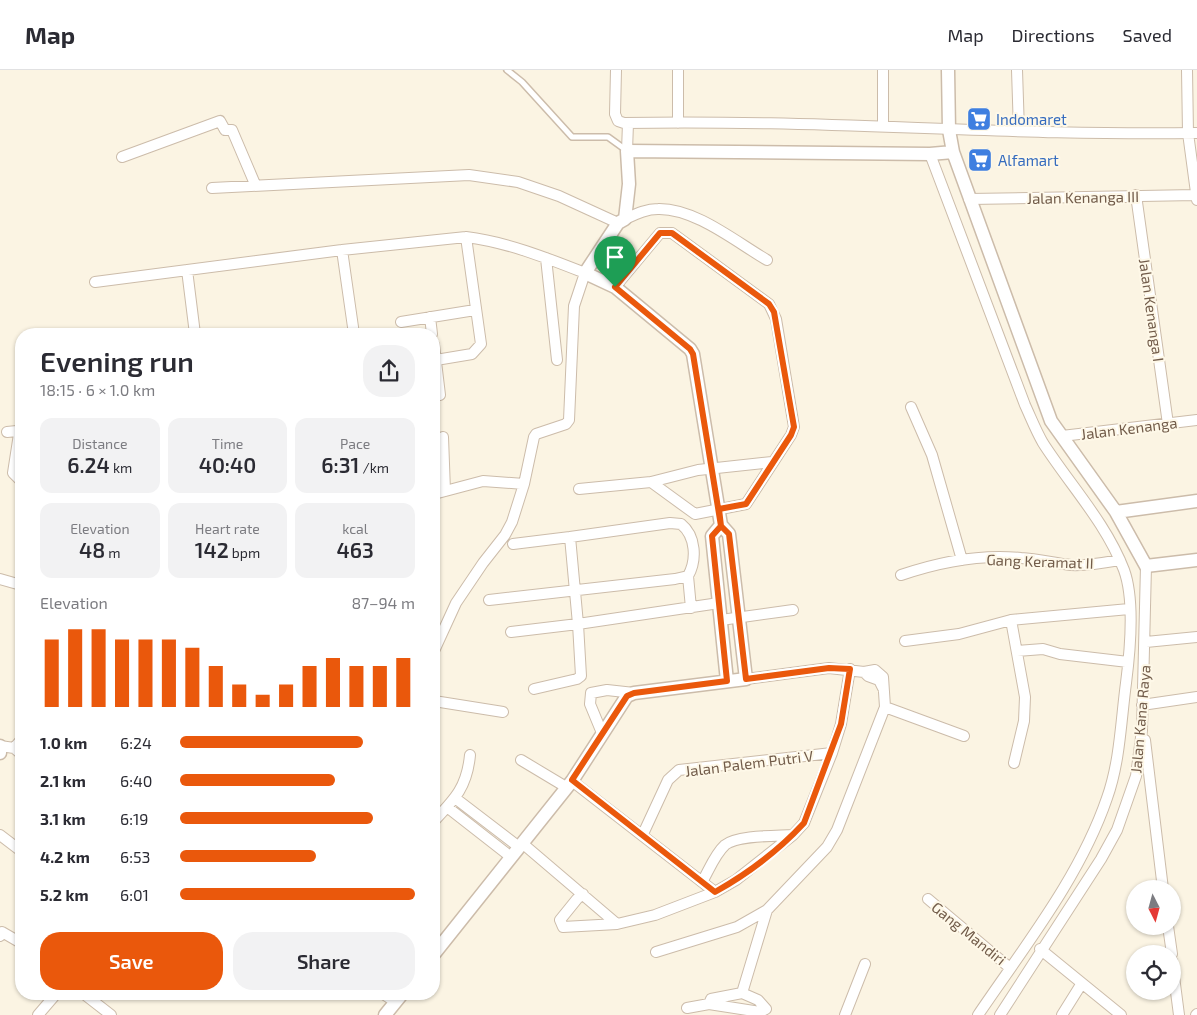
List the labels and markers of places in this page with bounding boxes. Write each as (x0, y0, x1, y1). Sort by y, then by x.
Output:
supermarket icon: Indomaret (966, 106, 992, 132)
place label: Indomaret (996, 110, 1067, 128)
supermarket icon: Alfamart (967, 147, 993, 173)
place label: Alfamart (998, 151, 1059, 169)
pin (594, 236, 636, 287)

